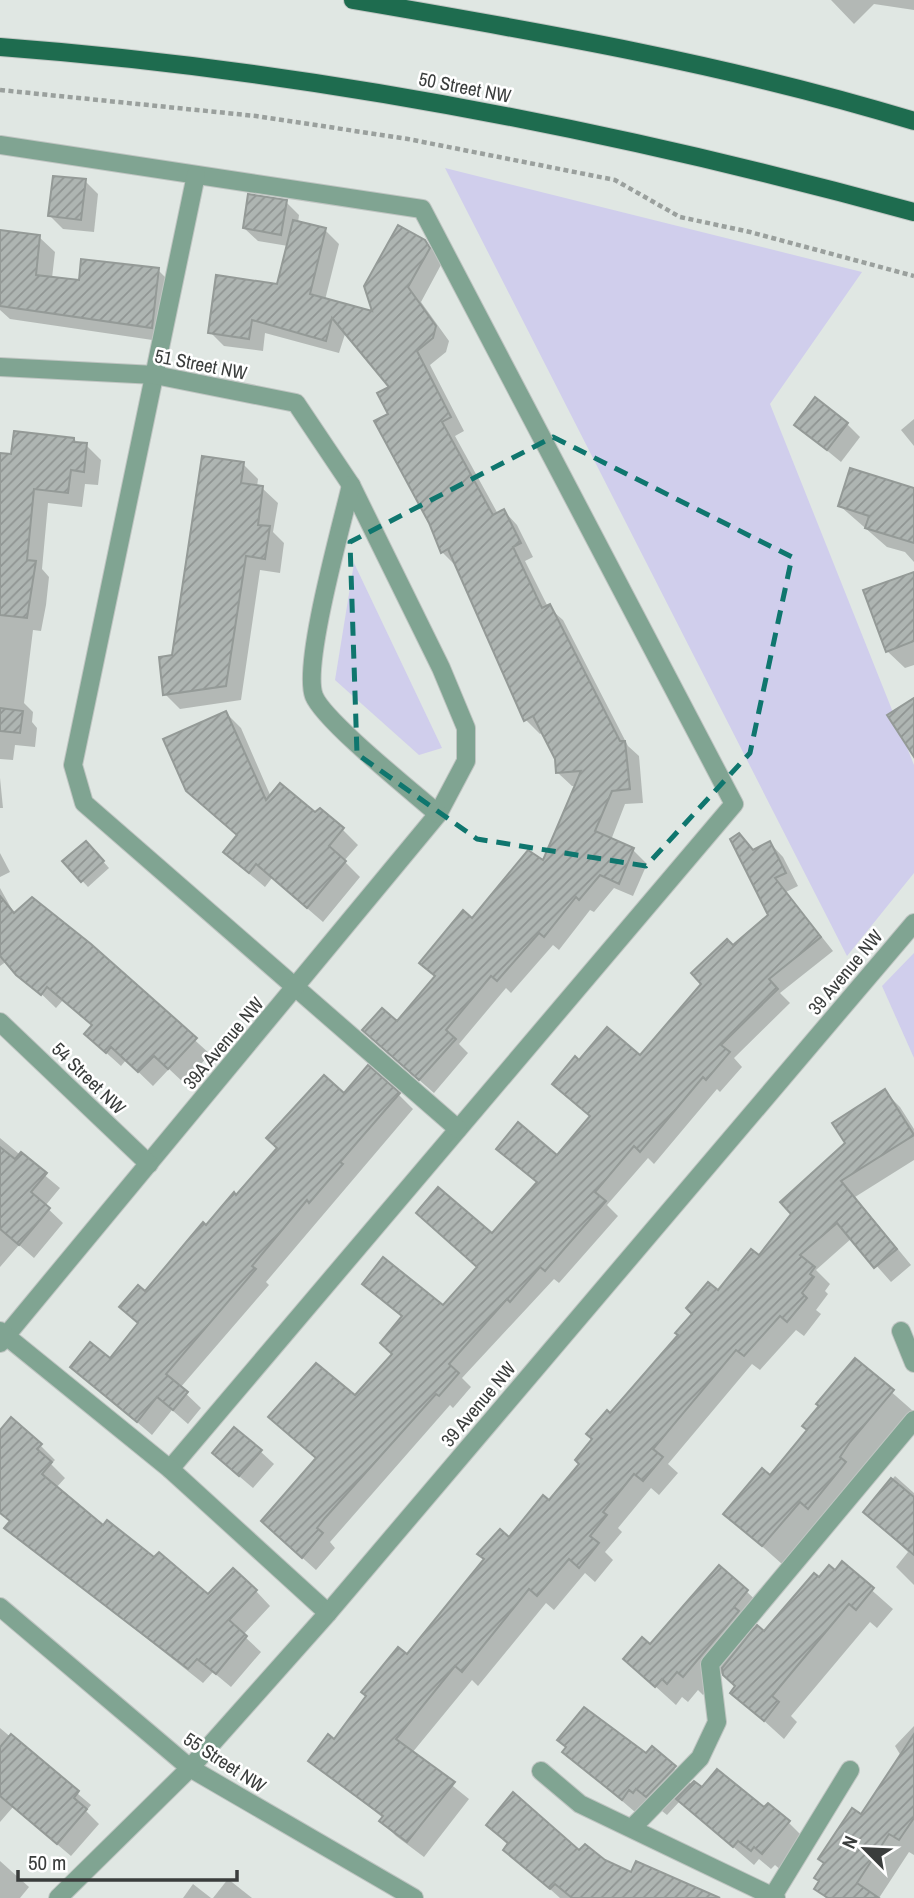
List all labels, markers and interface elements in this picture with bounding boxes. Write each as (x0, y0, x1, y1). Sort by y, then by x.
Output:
street label: 50 Street NW (417, 65, 514, 109)
street label: 51 Street NW (153, 342, 250, 386)
street label: 39 Avenue NW (802, 924, 888, 1020)
street label: 39A Avenue NW (177, 991, 270, 1095)
street label: 54 Street NW (46, 1036, 132, 1120)
street label: 39 Avenue NW (435, 1356, 521, 1452)
street label: 55 Street NW (179, 1726, 272, 1799)
north arrow (830, 1814, 900, 1884)
text: N (835, 1832, 864, 1853)
scale bar (18, 1839, 236, 1883)
text: 50 m (28, 1848, 66, 1877)

